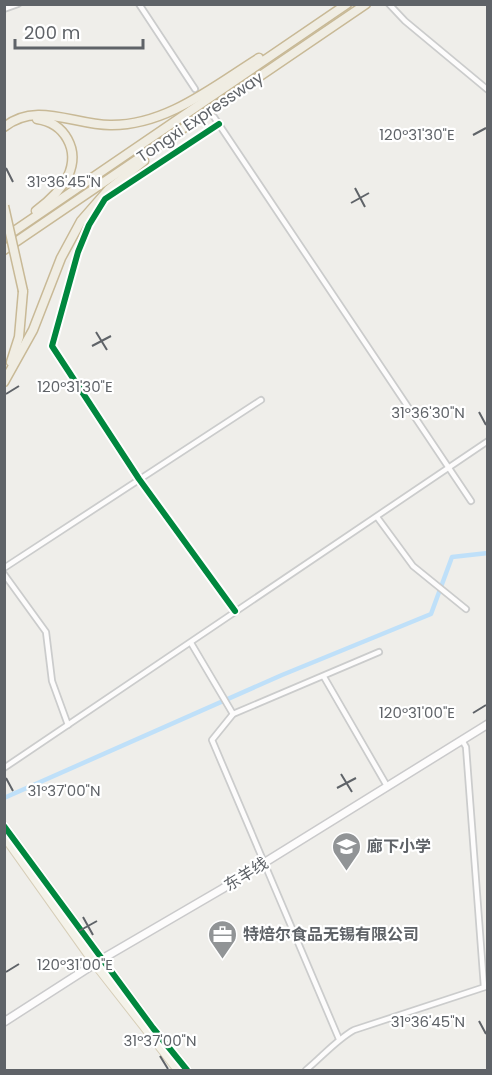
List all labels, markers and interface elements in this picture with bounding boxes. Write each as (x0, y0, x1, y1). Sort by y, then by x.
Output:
scale bar (15, 12, 142, 50)
text: 200 m (24, 20, 80, 45)
street label: Tongxi Expressway (132, 66, 268, 168)
text: 120°31'30"E (379, 124, 455, 145)
text: 31°36'45"N (27, 171, 101, 192)
text: 120°31'30"E (37, 376, 113, 397)
text: 31°36'30"N (391, 402, 465, 423)
text: 120°31'00"E (379, 702, 455, 723)
text: 31°37'00"N (28, 780, 100, 801)
school or university icon: 廊下小学 (330, 830, 362, 872)
place label: 廊下小学 (367, 835, 431, 858)
street label: 东羊线 (220, 852, 272, 896)
office icon: 特焙尔食品无锡有限公司 (206, 918, 238, 960)
place label: 特焙尔食品无锡有限公司 (243, 923, 419, 946)
text: 120°31'00"E (37, 954, 113, 975)
text: 31°36'45"N (391, 1011, 465, 1032)
text: 31°37'00"N (124, 1030, 196, 1051)

